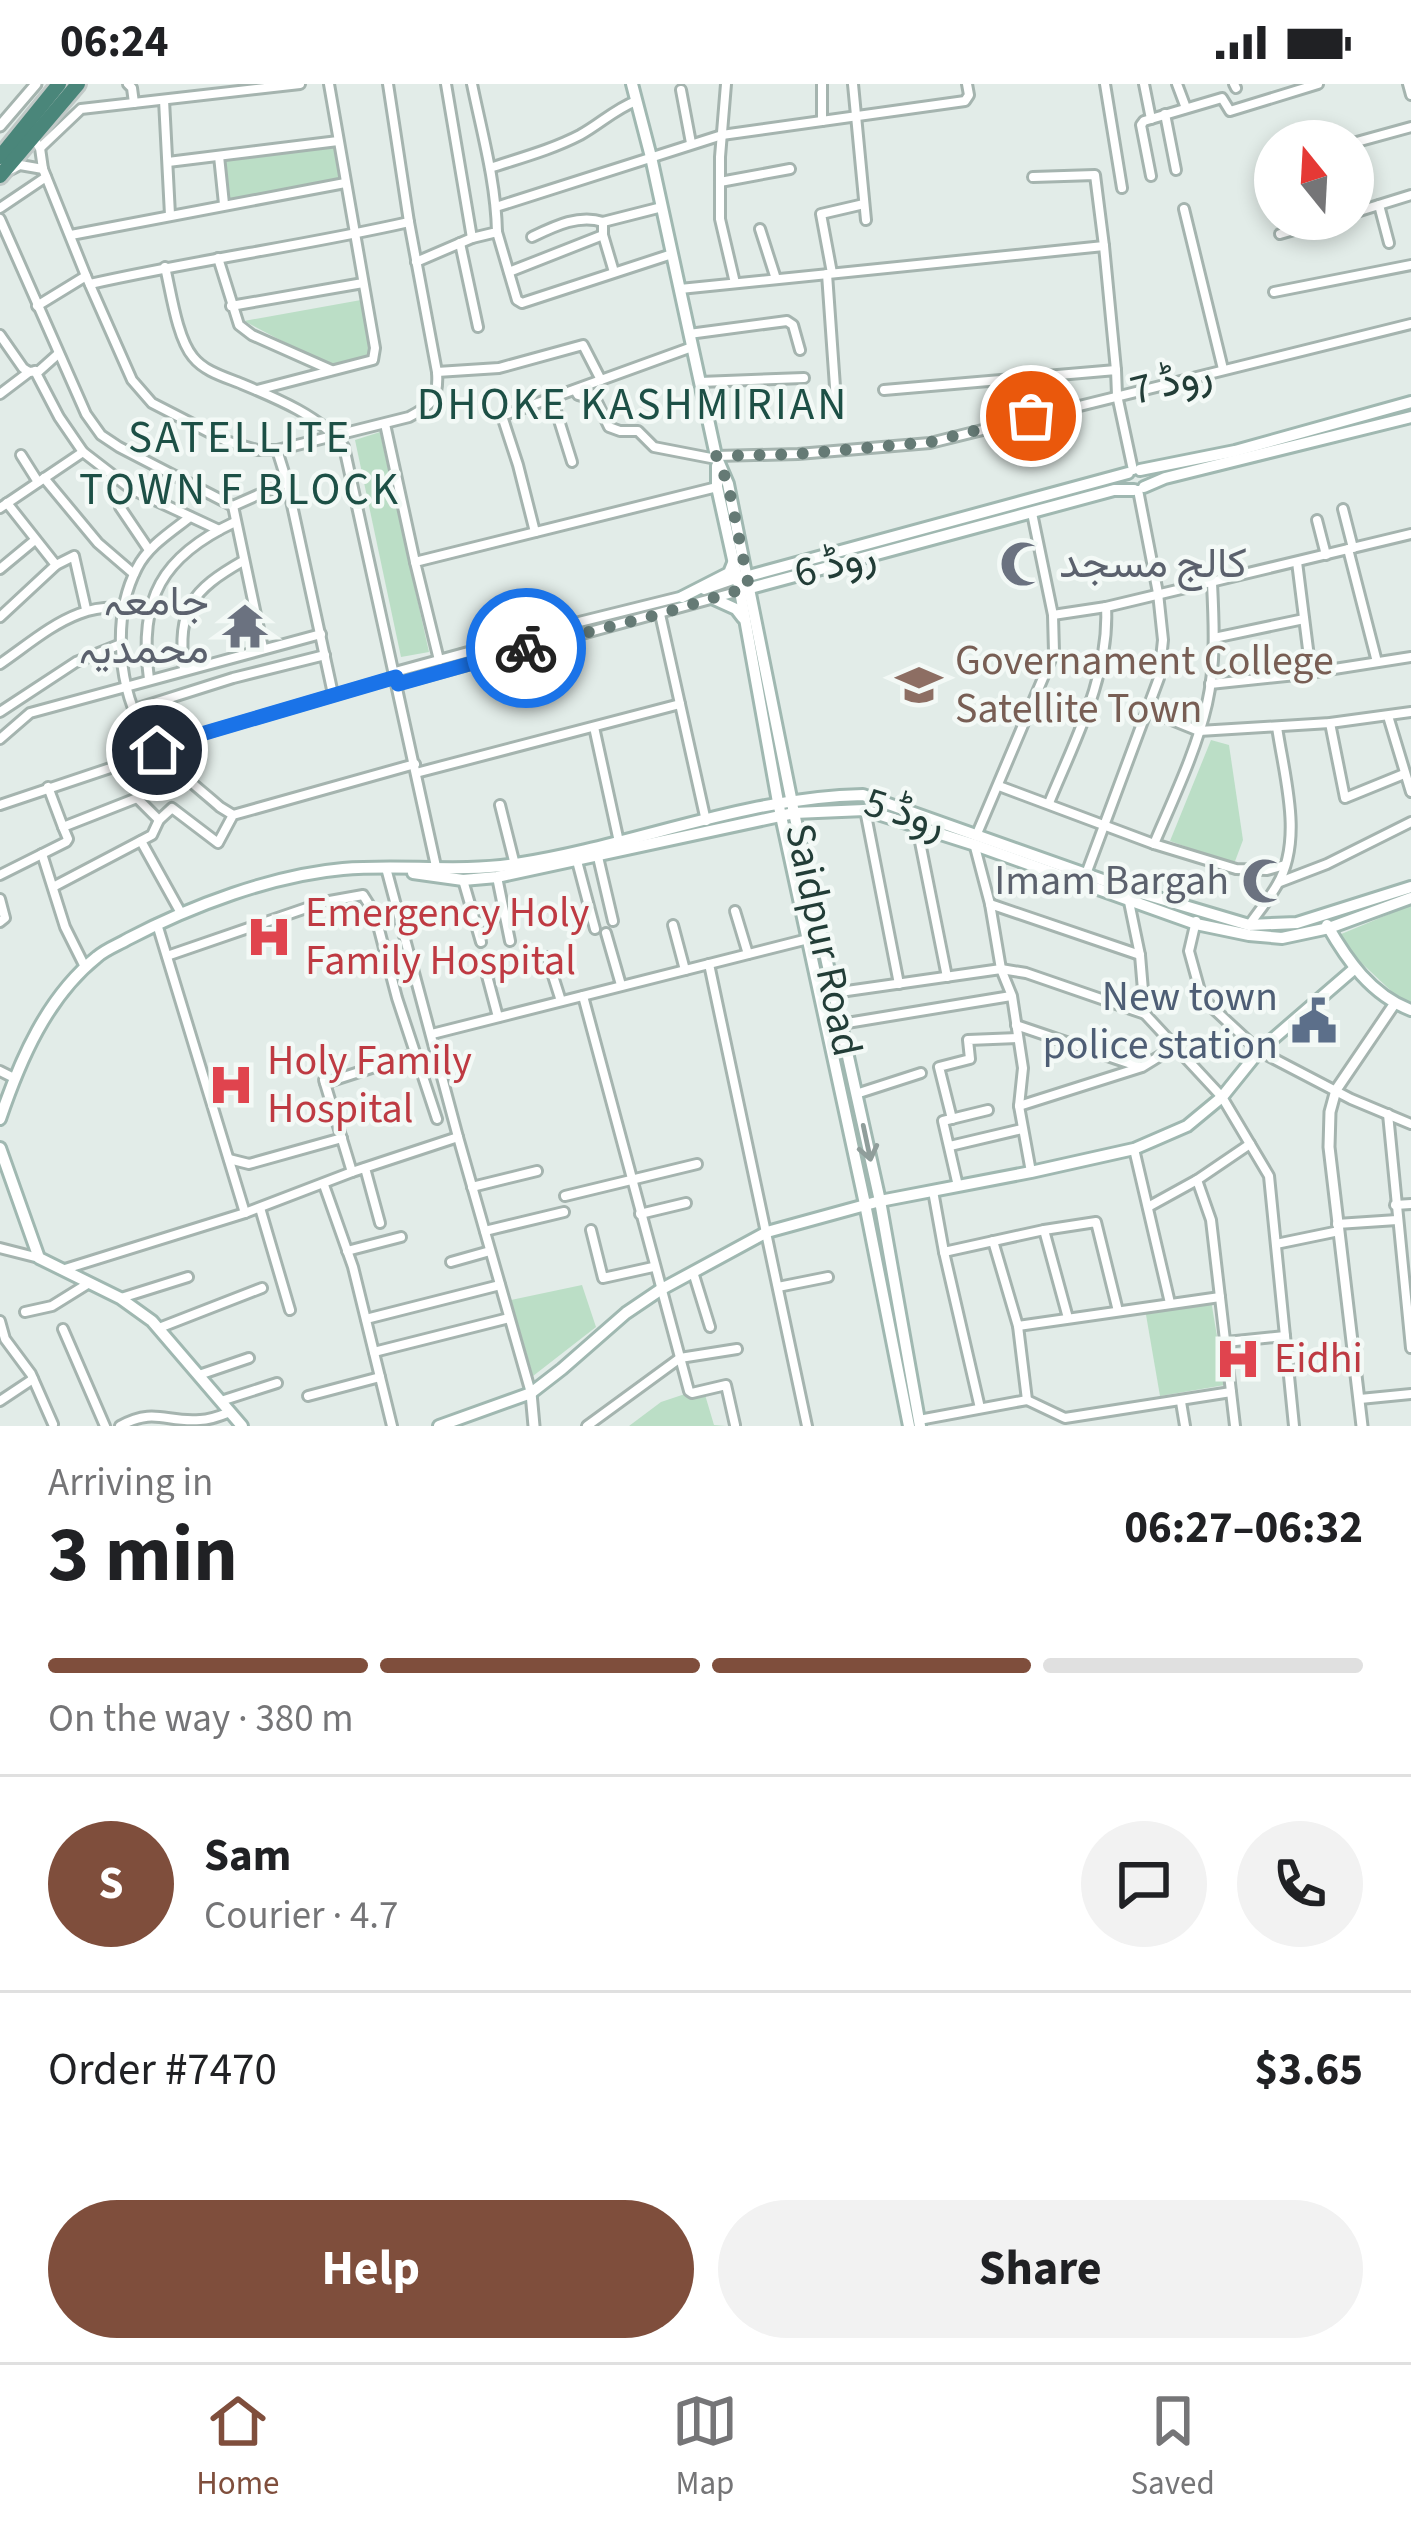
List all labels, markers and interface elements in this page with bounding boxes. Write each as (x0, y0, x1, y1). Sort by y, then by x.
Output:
text: 06:24 (60, 10, 169, 74)
north arrow (1254, 120, 1374, 240)
map controls (1254, 120, 1374, 240)
street label: روڈ 7 (1124, 343, 1218, 421)
pin (980, 365, 1082, 467)
district label: DHOKE KASHMIRIAN (417, 373, 849, 437)
icon: bag (998, 383, 1064, 449)
district label: SATELLITE TOWN F BLOCK (79, 406, 401, 522)
street label: روڈ 6 (788, 524, 882, 604)
place label: کالج مسجد (1059, 534, 1247, 594)
mosque icon: کالج مسجد (998, 539, 1048, 589)
place label: جامعہ محمدیہ (79, 572, 209, 680)
courier (466, 588, 586, 708)
temple icon: جامعہ محمدیہ (220, 601, 270, 651)
icon: bike (493, 615, 559, 681)
place label: Governament College Satellite Town (955, 631, 1334, 739)
school or university icon: Governament College Satellite Town (894, 660, 944, 710)
pin (106, 699, 208, 801)
icon: home (124, 717, 190, 783)
street label: روڈ 5 (857, 772, 953, 854)
street label: Saidpur Road (769, 818, 877, 1062)
place label: Imam Bargah (994, 851, 1229, 911)
mosque icon: Imam Bargah (1240, 856, 1290, 906)
place label: Emergency Holy Family Hospital (305, 883, 590, 991)
hospital icon: Emergency Holy Family Hospital (244, 912, 294, 962)
place label: New town police station (1042, 967, 1278, 1075)
public building icon: New town police station (1289, 996, 1339, 1046)
place label: Holy Family Hospital (267, 1031, 472, 1139)
hospital icon: Holy Family Hospital (206, 1060, 256, 1110)
one-way arrow (857, 1124, 880, 1162)
place label: Eidhi (1274, 1329, 1363, 1389)
hospital icon: Eidhi (1213, 1334, 1263, 1384)
text: Arriving in (48, 1455, 213, 1511)
text: 06:27–06:32 (1124, 1496, 1363, 1560)
text: 3 min (48, 1500, 238, 1611)
text: On the way · 380 m (48, 1691, 354, 1747)
button: chat (1081, 1821, 1207, 1947)
button: phone (1237, 1821, 1363, 1947)
text: Sam (204, 1824, 291, 1888)
text: S (98, 1852, 124, 1916)
text: Courier · 4.7 (204, 1888, 398, 1944)
text: Order #7470 (48, 2038, 277, 2102)
text: $3.65 (1254, 2038, 1363, 2102)
button: Help (48, 2200, 694, 2338)
button: Share (718, 2200, 1363, 2338)
tab: Home (196, 2388, 279, 2507)
tab: Map (672, 2388, 738, 2507)
tab: Saved (1130, 2388, 1215, 2507)

